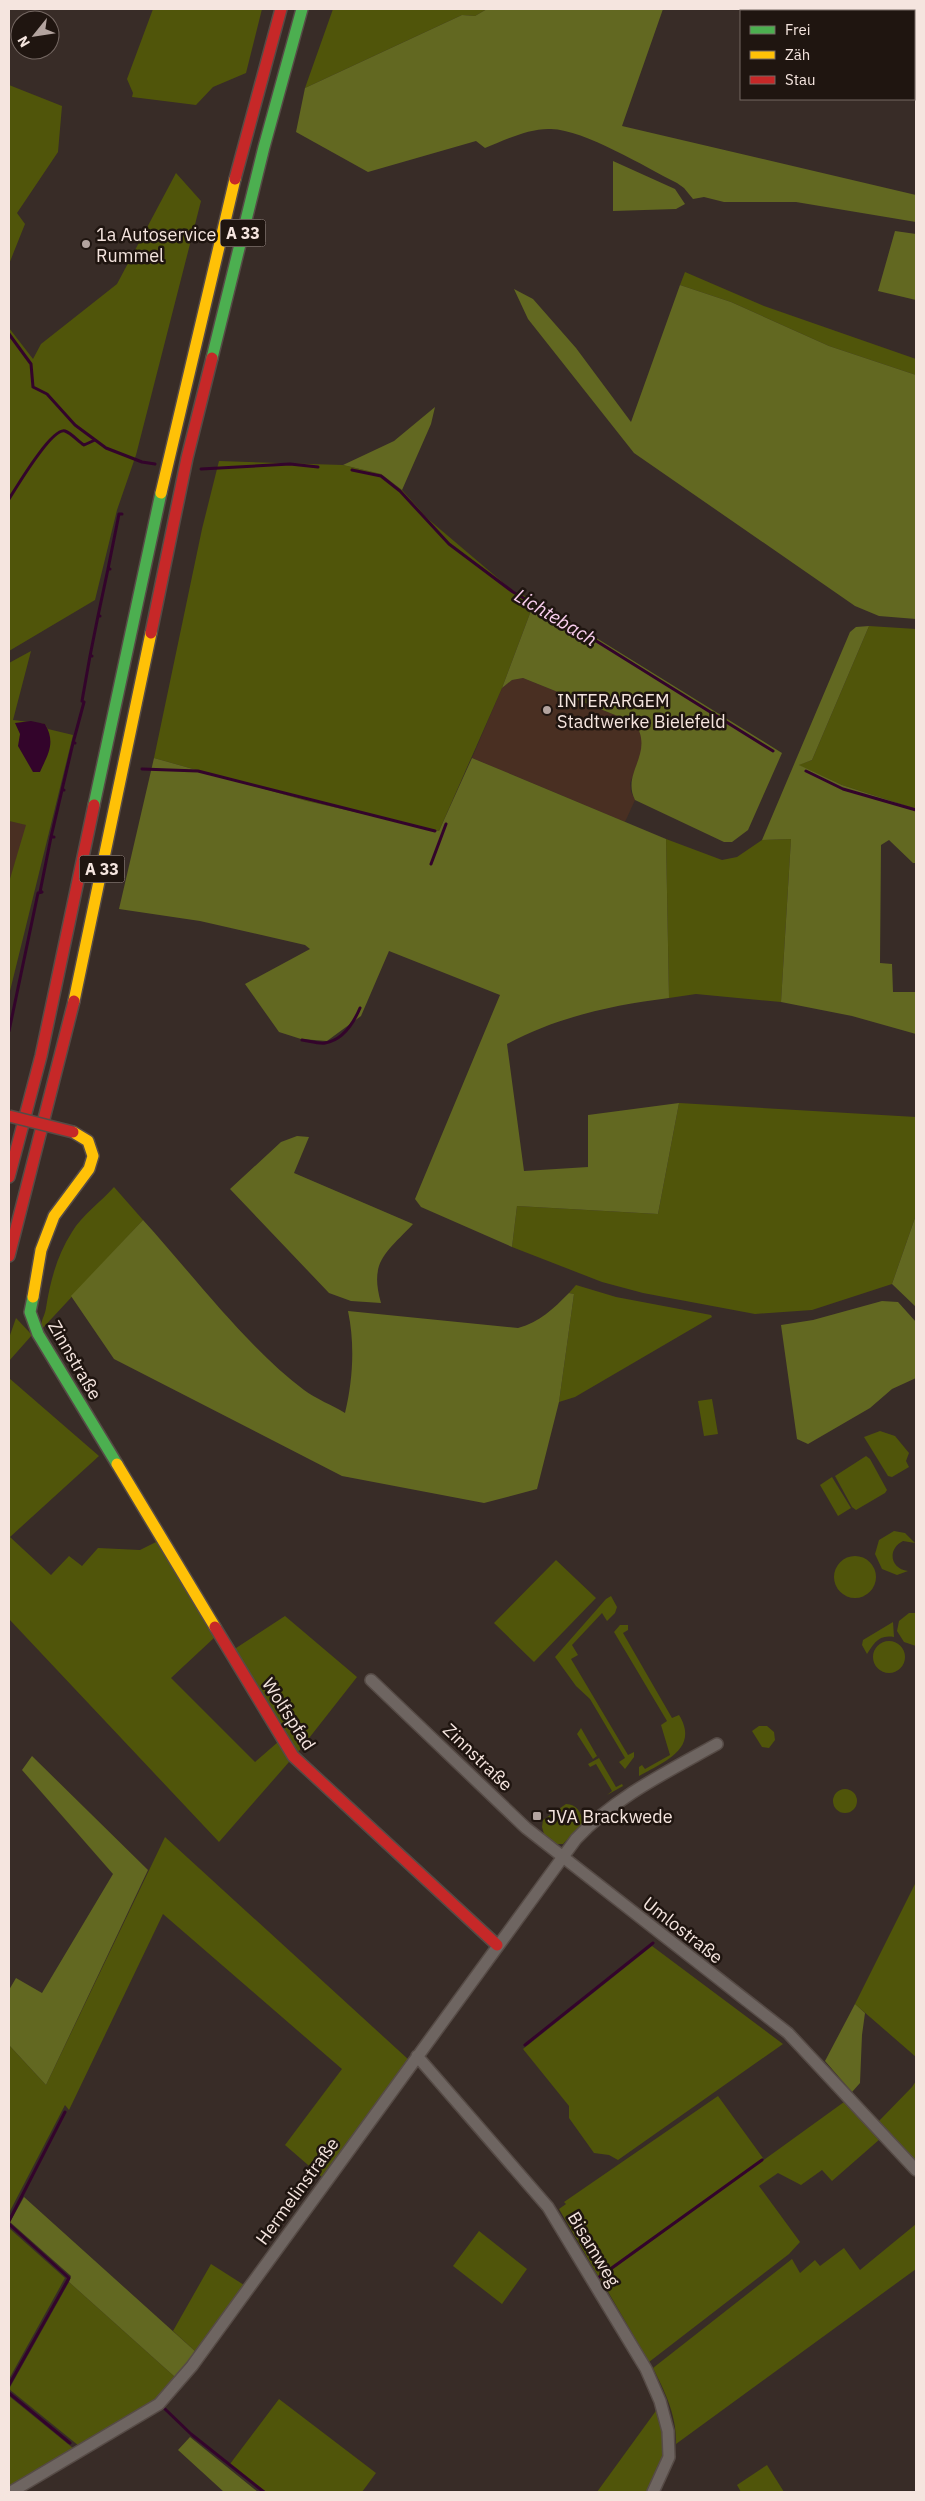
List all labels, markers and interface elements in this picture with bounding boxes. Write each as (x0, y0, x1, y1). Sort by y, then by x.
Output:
north arrow (10, 10, 60, 60)
legend (740, 10, 915, 100)
text: Frei (785, 20, 811, 39)
text: N (13, 33, 34, 50)
text: Zäh (785, 45, 810, 64)
text: Stau (785, 70, 816, 89)
road number: A 33 (220, 220, 266, 247)
place label: 1a Autoservice Rummel (96, 223, 216, 267)
marker: 1a Autoservice Rummel (80, 238, 92, 250)
water label: Lichtebach (510, 583, 602, 651)
place label: INTERARGEM Stadtwerke Bielefeld (557, 689, 726, 733)
marker: INTERARGEM Stadtwerke Bielefeld (541, 704, 553, 716)
road number: A 33 (80, 856, 124, 882)
street label: Zinnstraße (43, 1316, 107, 1404)
street label: Wolfspfad (257, 1674, 321, 1754)
street label: Zinnstraße (438, 1718, 518, 1796)
place label: JVA Brackwede (547, 1805, 673, 1828)
marker: JVA Brackwede (531, 1810, 543, 1822)
street label: Umlostraße (638, 1892, 728, 1968)
street label: Hermelinstraße (250, 2133, 344, 2249)
street label: Bisamweg (563, 2207, 626, 2291)

